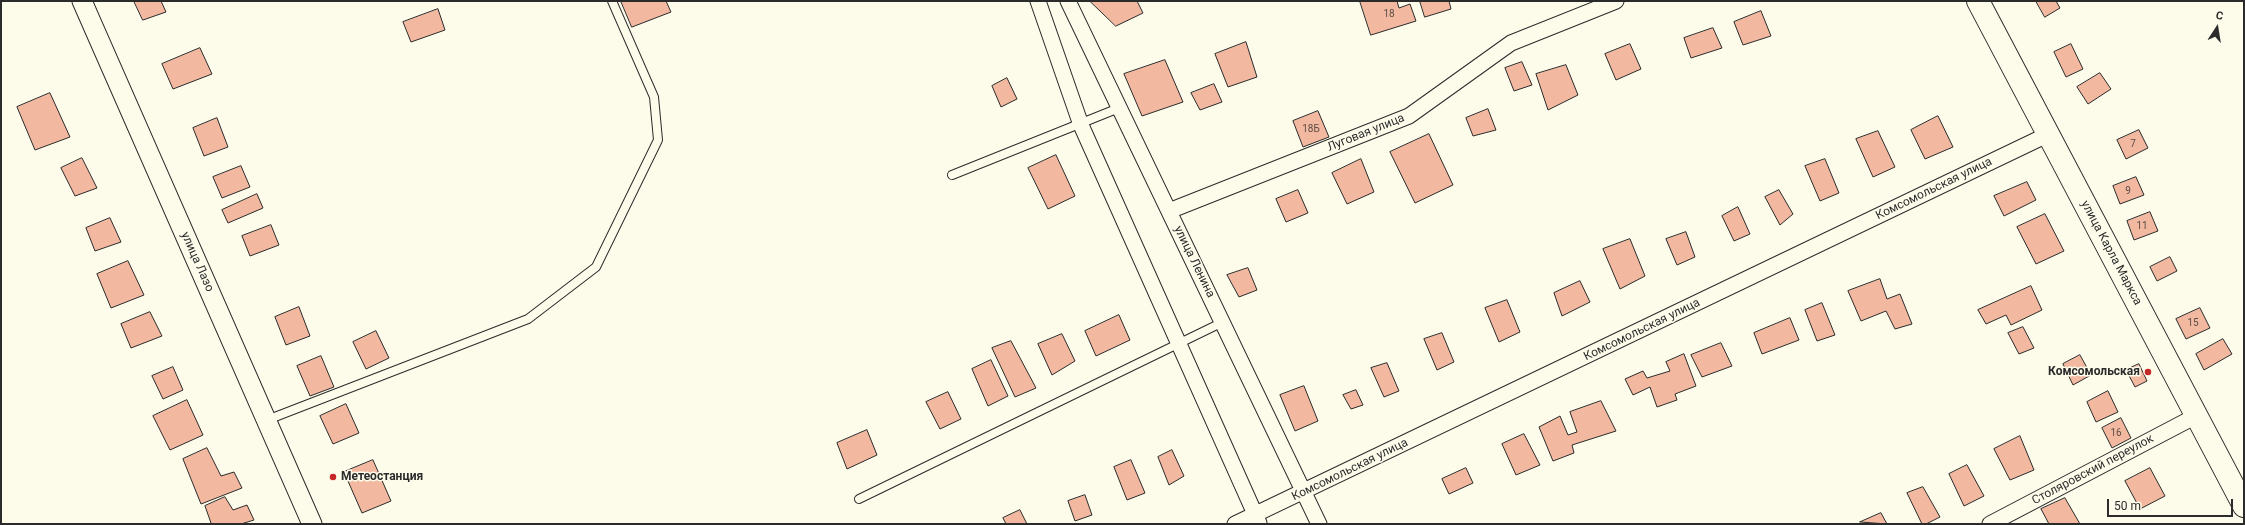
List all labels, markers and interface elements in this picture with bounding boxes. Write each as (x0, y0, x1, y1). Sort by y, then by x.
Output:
house number: 18 (1383, 8, 1395, 20)
north arrow (2197, 8, 2237, 48)
text: С (2215, 9, 2224, 23)
street label: Луговая улица (1325, 111, 1407, 155)
house number: 18Б (1302, 123, 1320, 135)
house number: 7 (2130, 138, 2136, 150)
street label: Комсомольская улица (1874, 155, 1994, 223)
house number: 9 (2125, 185, 2131, 197)
street label: улица Карла Маркса (2077, 198, 2145, 308)
house number: 11 (2136, 220, 2148, 232)
street label: улица Ленина (1170, 224, 1218, 300)
street label: улица Лазо (177, 230, 217, 294)
street label: Комсомольская улица (1582, 296, 1702, 364)
house number: 15 (2187, 317, 2199, 329)
place label: Комсомольская (2048, 365, 2140, 379)
marker: Комсомольская (2143, 367, 2153, 377)
house number: 16 (2110, 427, 2122, 439)
street label: Столяровский переулок (2030, 432, 2156, 508)
street label: Комсомольская улица (1290, 436, 1410, 504)
place label: Метеостанция (341, 470, 423, 484)
marker: Метеостанция (328, 472, 338, 482)
scale bar (2109, 491, 2235, 517)
text: 50 m (2114, 499, 2141, 513)

